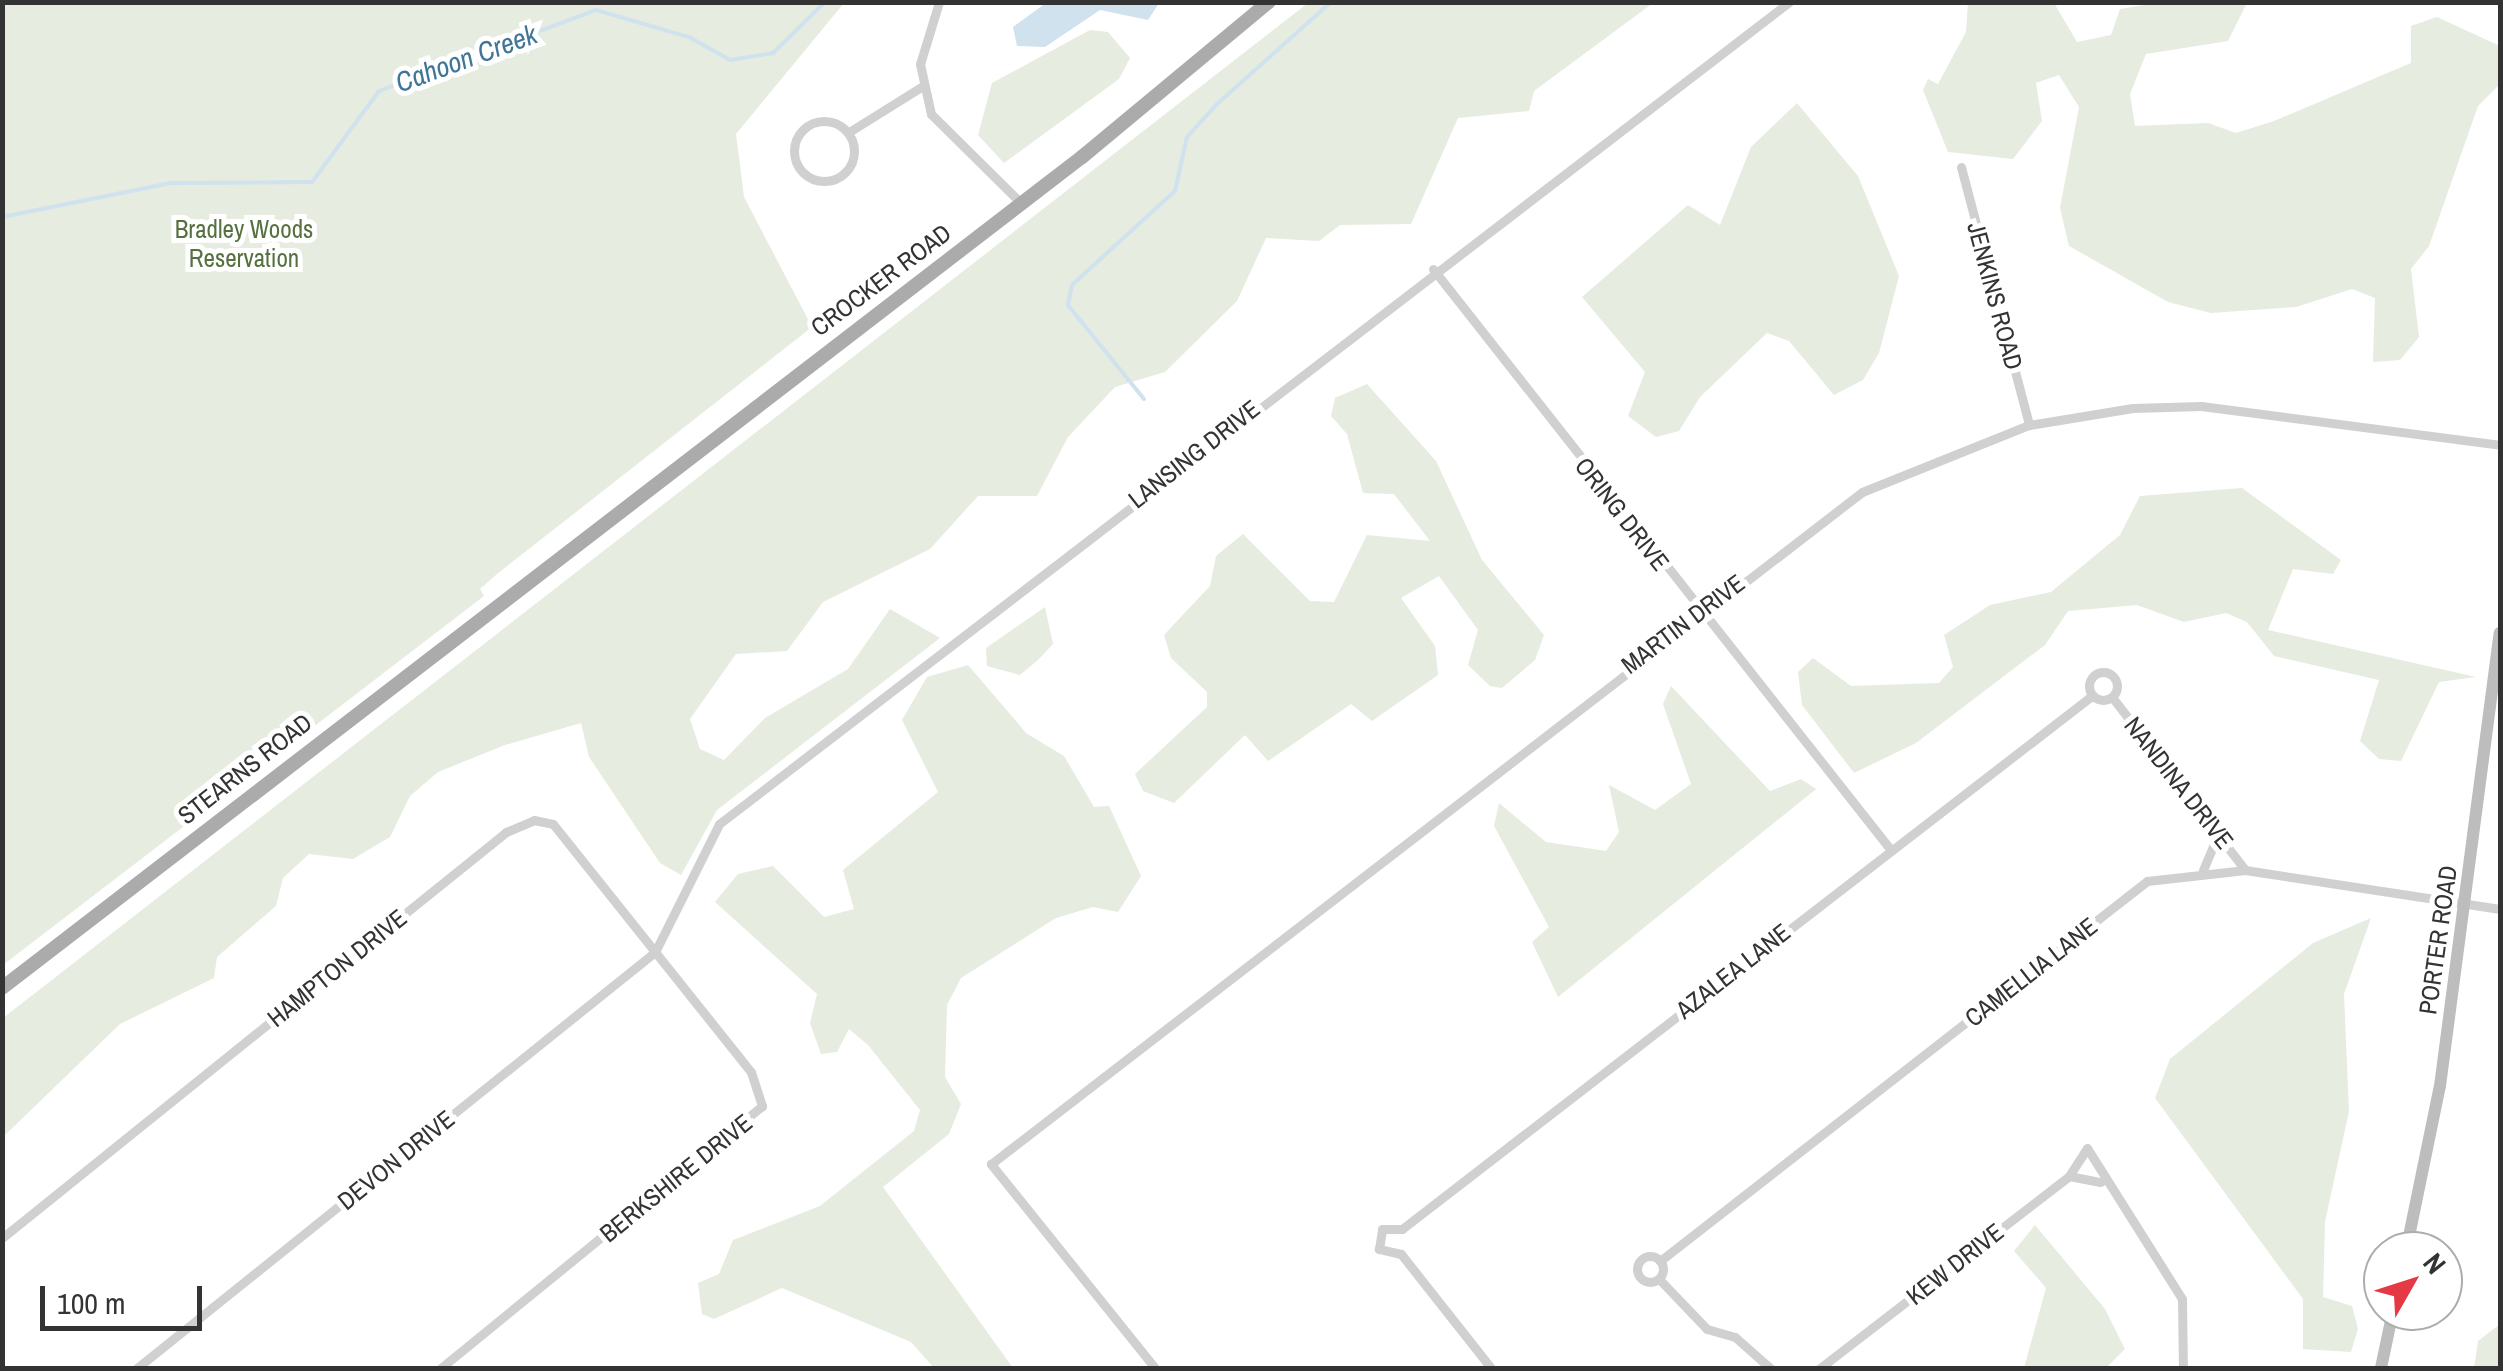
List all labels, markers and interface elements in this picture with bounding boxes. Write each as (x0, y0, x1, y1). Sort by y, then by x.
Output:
water label: Cahoon Creek (391, 17, 541, 99)
park label: Bradley Woods Reservation (175, 215, 313, 274)
street label: CROCKER ROAD (805, 218, 957, 342)
street label: JENKINS ROAD (1961, 219, 2029, 373)
street label: LANSING DRIVE (1122, 393, 1266, 515)
street label: ORING DRIVE (1568, 451, 1676, 577)
street label: MARTIN DRIVE (1615, 568, 1751, 680)
street label: STEARNS ROAD (172, 707, 318, 831)
street label: NANDINA DRIVE (2118, 710, 2240, 856)
street label: PORTER ROAD (2413, 864, 2463, 1016)
street label: HAMPTON DRIVE (261, 903, 413, 1033)
street label: CAMELLIA LANE (1958, 911, 2104, 1033)
street label: AZALEA LANE (1669, 917, 1797, 1025)
street label: DEVON DRIVE (332, 1104, 460, 1216)
street label: BERKSHIRE DRIVE (594, 1108, 758, 1248)
street label: KEW DRIVE (1900, 1217, 2010, 1311)
north arrow (2363, 1231, 2463, 1331)
text: N (2415, 1245, 2455, 1282)
scale bar (45, 1266, 208, 1328)
text: 100 m (57, 1283, 125, 1323)

